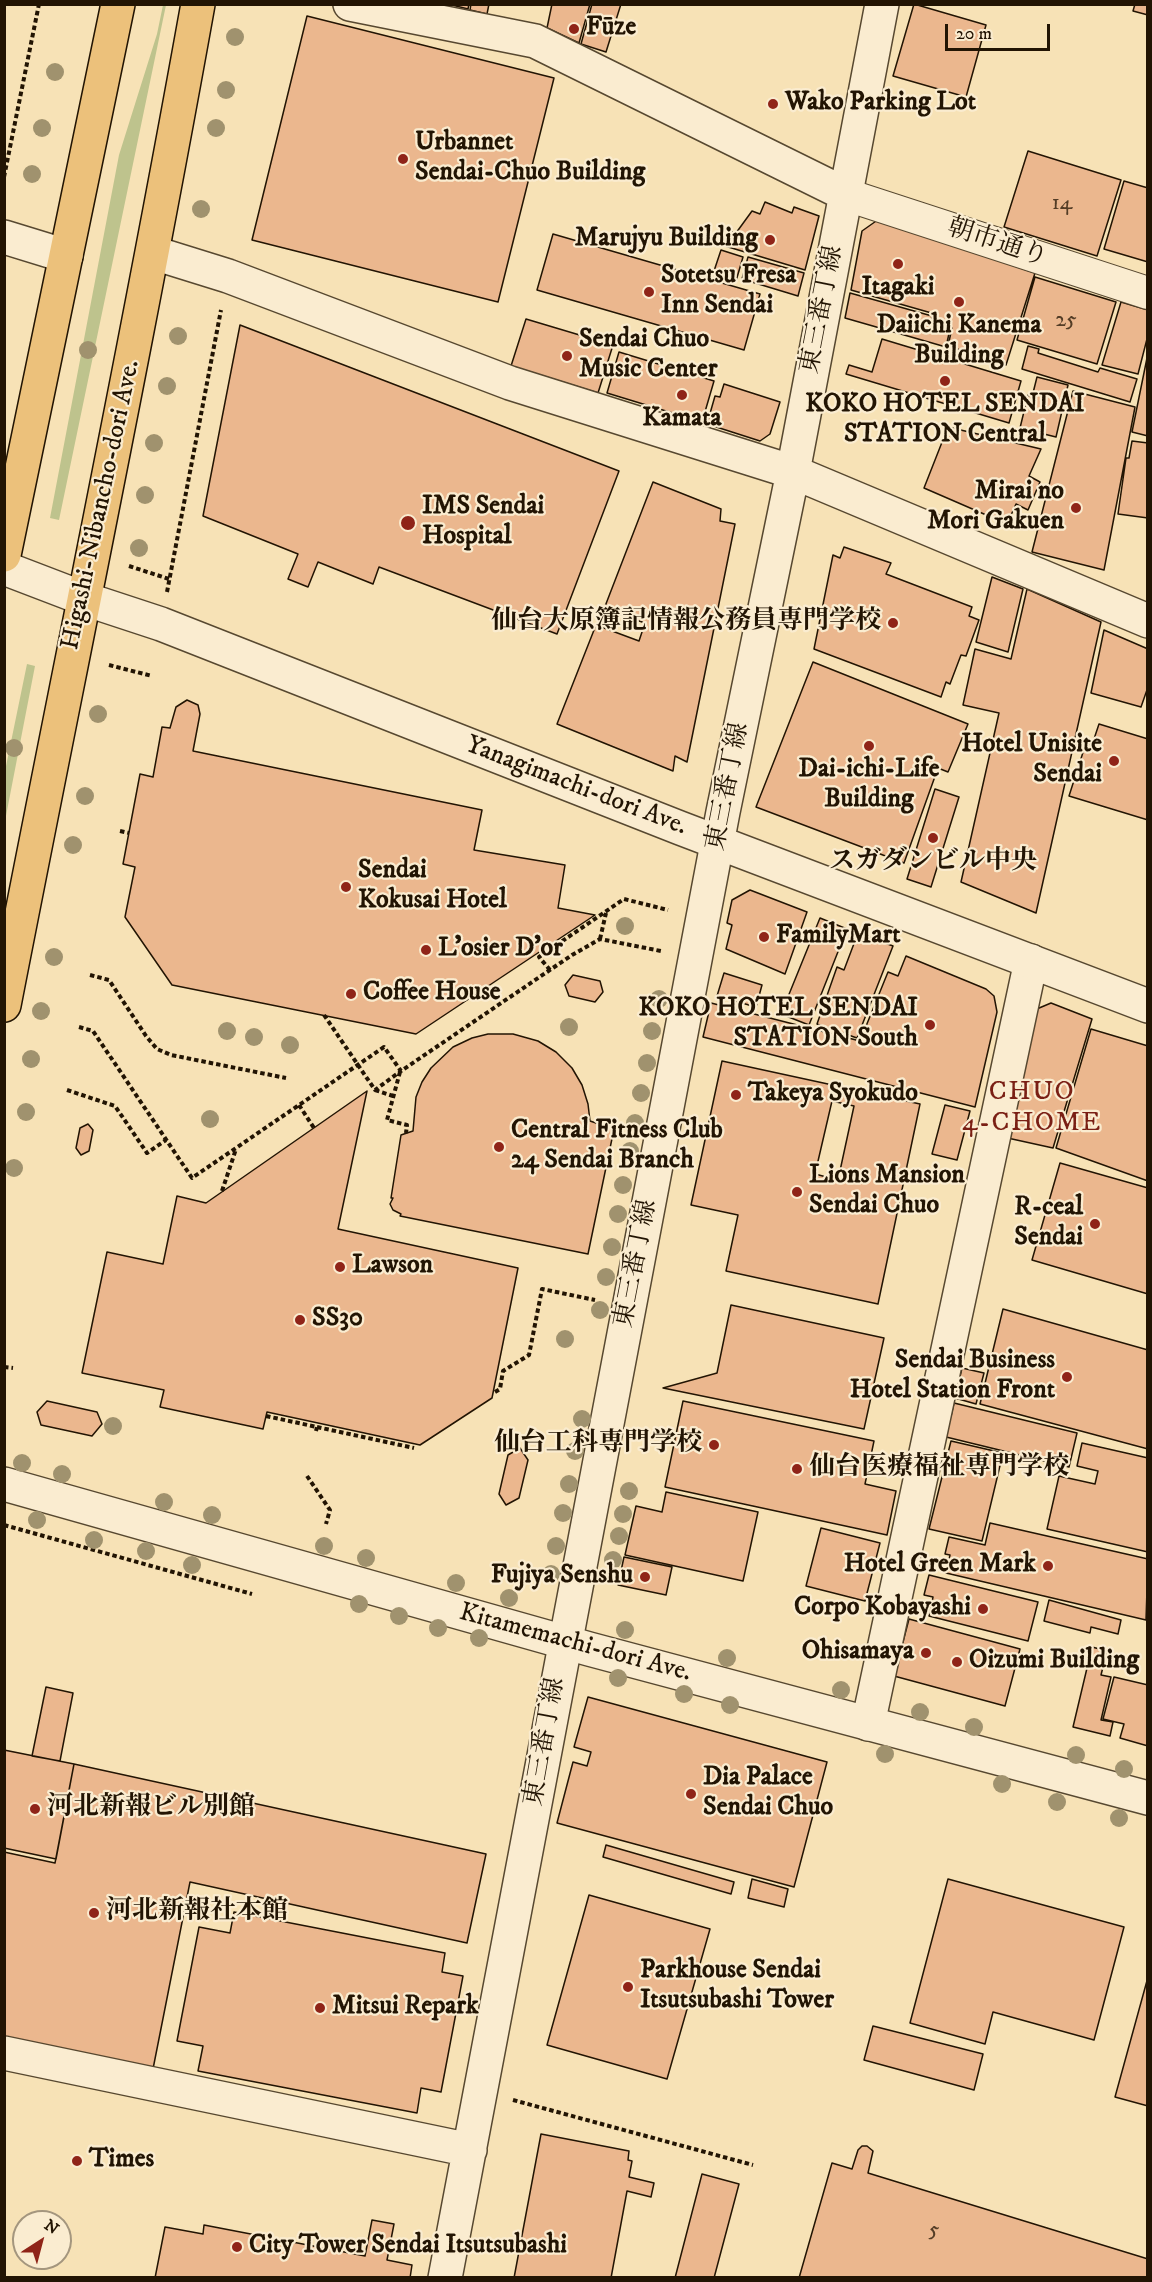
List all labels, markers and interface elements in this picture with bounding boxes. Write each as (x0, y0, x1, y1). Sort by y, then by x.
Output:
scale bar (948, 12, 1053, 50)
place label: Fūze (586, 13, 636, 45)
marker: Fūze (567, 22, 581, 36)
text: 20 m (956, 23, 992, 45)
place label: Wako Parking Lot (785, 88, 976, 120)
marker: Wako Parking Lot (766, 97, 780, 111)
place label: Urbannet Sendai-Chuo Building (415, 128, 645, 190)
marker: Urbannet Sendai-Chuo Building (396, 152, 410, 166)
house number: 14 (1052, 191, 1072, 217)
street label: 朝市通り (943, 213, 1051, 275)
place label: Marujyu Building (575, 224, 758, 256)
marker: Marujyu Building (763, 233, 777, 247)
street label: 東三番丁線 (795, 243, 851, 377)
marker: Itagaki (891, 257, 905, 271)
place label: Sotetsu Fresa Inn Sendai (661, 261, 796, 322)
place label: Itagaki (862, 273, 934, 305)
marker: Sotetsu Fresa Inn Sendai (642, 285, 656, 299)
marker: Daiichi Kanema Building (952, 295, 966, 309)
house number: 25 (1055, 308, 1077, 334)
place label: Daiichi Kanema Building (876, 311, 1042, 372)
place label: Sendai Chuo Music Center (579, 325, 717, 386)
marker: Sendai Chuo Music Center (560, 349, 574, 363)
street label: Higashi-Nibancho-dori Ave. (56, 357, 148, 653)
marker: KOKO HOTEL SENDAI STATION Central (938, 374, 952, 388)
marker: Kamata (675, 388, 689, 402)
place label: KOKO HOTEL SENDAI STATION Central (805, 390, 1085, 452)
place label: Kamata (642, 404, 722, 436)
place label: Mirai no Mori Gakuen (927, 477, 1064, 538)
place label: IMS Sendai Hospital (422, 492, 544, 554)
marker: Mirai no Mori Gakuen (1069, 501, 1083, 515)
marker: IMS Sendai Hospital (399, 514, 417, 532)
place label: 仙台大原簿記情報公務員専門学校 (491, 607, 881, 639)
marker: 仙台大原簿記情報公務員専門学校 (886, 616, 900, 630)
street label: 東三番丁線 (701, 720, 757, 854)
street label: Yanagimachi-dori Ave. (461, 730, 691, 844)
place label: Hotel Unisite Sendai (961, 730, 1102, 792)
marker: Dai-ichi-Life Building (862, 739, 876, 753)
marker: Hotel Unisite Sendai (1107, 754, 1121, 768)
place label: Dai-ichi-Life Building (799, 755, 939, 816)
marker: スガダンビル中央 (926, 831, 940, 845)
place label: スガダンビル中央 (829, 847, 1037, 879)
place label: Sendai Kokusai Hotel (358, 856, 507, 918)
marker: Sendai Kokusai Hotel (339, 880, 353, 894)
place label: FamilyMart (776, 921, 901, 953)
marker: FamilyMart (757, 930, 771, 944)
place label: L'osier D'or (438, 934, 563, 966)
marker: L'osier D'or (419, 943, 433, 957)
place label: Coffee House (363, 978, 501, 1010)
marker: Coffee House (344, 987, 358, 1001)
place label: KOKO HOTEL SENDAI STATION South (638, 994, 918, 1056)
marker: KOKO HOTEL SENDAI STATION South (923, 1018, 937, 1032)
district label: CHUO 4-CHOME (962, 1077, 1102, 1140)
place label: Takeya Syokudo (748, 1079, 918, 1111)
marker: Takeya Syokudo (729, 1088, 743, 1102)
place label: Central Fitness Club 24 Sendai Branch (511, 1116, 723, 1178)
marker: Central Fitness Club 24 Sendai Branch (492, 1140, 506, 1154)
place label: Lions Mansion Sendai Chuo (809, 1161, 965, 1222)
marker: Lions Mansion Sendai Chuo (790, 1185, 804, 1199)
place label: R-ceal Sendai (1014, 1193, 1083, 1254)
street label: 東三番丁線 (609, 1197, 665, 1331)
marker: R-ceal Sendai (1088, 1217, 1102, 1231)
place label: Lawson (352, 1251, 433, 1283)
marker: Lawson (333, 1260, 347, 1274)
place label: SS30 (312, 1304, 363, 1336)
marker: SS30 (293, 1313, 307, 1327)
place label: Sendai Business Hotel Station Front (850, 1346, 1055, 1408)
marker: Sendai Business Hotel Station Front (1060, 1370, 1074, 1384)
place label: 仙台工科専門学校 (494, 1429, 702, 1461)
marker: 仙台工科専門学校 (707, 1438, 721, 1452)
place label: 仙台医療福祉専門学校 (809, 1453, 1069, 1485)
marker: 仙台医療福祉専門学校 (790, 1462, 804, 1476)
place label: Hotel Green Mark (844, 1550, 1036, 1582)
marker: Hotel Green Mark (1041, 1559, 1055, 1573)
place label: Fujiya Senshu (491, 1561, 633, 1593)
marker: Fujiya Senshu (638, 1570, 652, 1584)
place label: Corpo Kobayashi (794, 1593, 971, 1625)
street label: Kitamemachi-dori Ave. (456, 1598, 694, 1690)
marker: Corpo Kobayashi (976, 1602, 990, 1616)
place label: Ohisamaya (802, 1637, 914, 1669)
marker: Ohisamaya (919, 1646, 933, 1660)
place label: Oizumi Building (969, 1646, 1139, 1678)
marker: Oizumi Building (950, 1655, 964, 1669)
street label: 東三番丁線 (519, 1675, 573, 1809)
place label: Dia Palace Sendai Chuo (703, 1763, 833, 1824)
marker: Dia Palace Sendai Chuo (684, 1787, 698, 1801)
place label: 河北新報ビル別館 (47, 1793, 255, 1825)
marker: 河北新報ビル別館 (28, 1802, 42, 1816)
place label: 河北新報社本館 (106, 1897, 288, 1929)
marker: 河北新報社本館 (87, 1906, 101, 1920)
place label: Parkhouse Sendai Itsutsubashi Tower (640, 1956, 834, 2018)
marker: Parkhouse Sendai Itsutsubashi Tower (621, 1980, 635, 1994)
place label: Mitsui Repark (332, 1992, 479, 2024)
marker: Mitsui Repark (313, 2001, 327, 2015)
place label: Times (89, 2145, 154, 2177)
marker: Times (70, 2154, 84, 2168)
north arrow (12, 2210, 72, 2270)
text: N (40, 2215, 63, 2239)
house number: 5 (929, 2218, 939, 2244)
place label: City Tower Sendai Itsutsubashi (249, 2231, 567, 2263)
marker: City Tower Sendai Itsutsubashi (230, 2240, 244, 2254)

